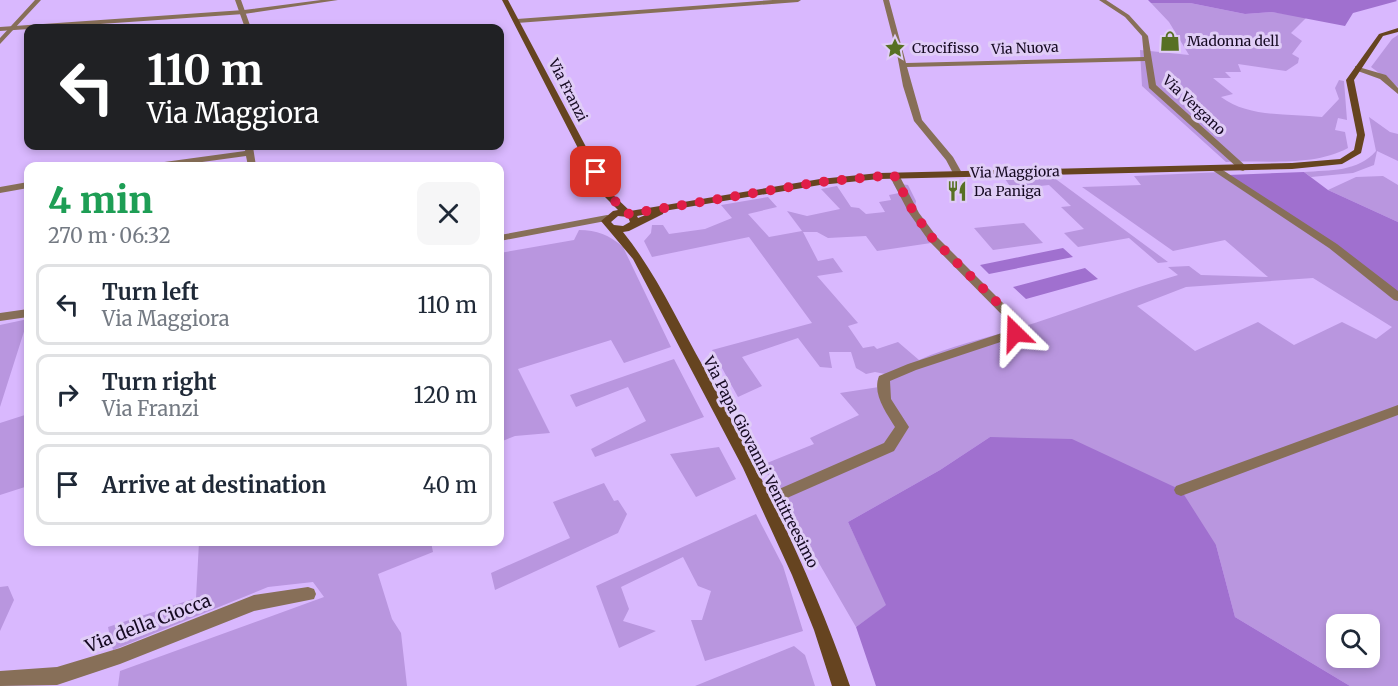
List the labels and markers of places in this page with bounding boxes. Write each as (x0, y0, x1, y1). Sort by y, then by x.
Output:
shop icon: Madonna dell (1158, 29, 1182, 53)
place label: Madonna dell (1187, 32, 1280, 50)
place icon: Crocifisso (883, 36, 907, 60)
place label: Crocifisso (912, 39, 979, 57)
pin (570, 146, 621, 197)
restaurant icon: Da Paniga (945, 179, 969, 203)
place label: Da Paniga (974, 182, 1042, 200)

